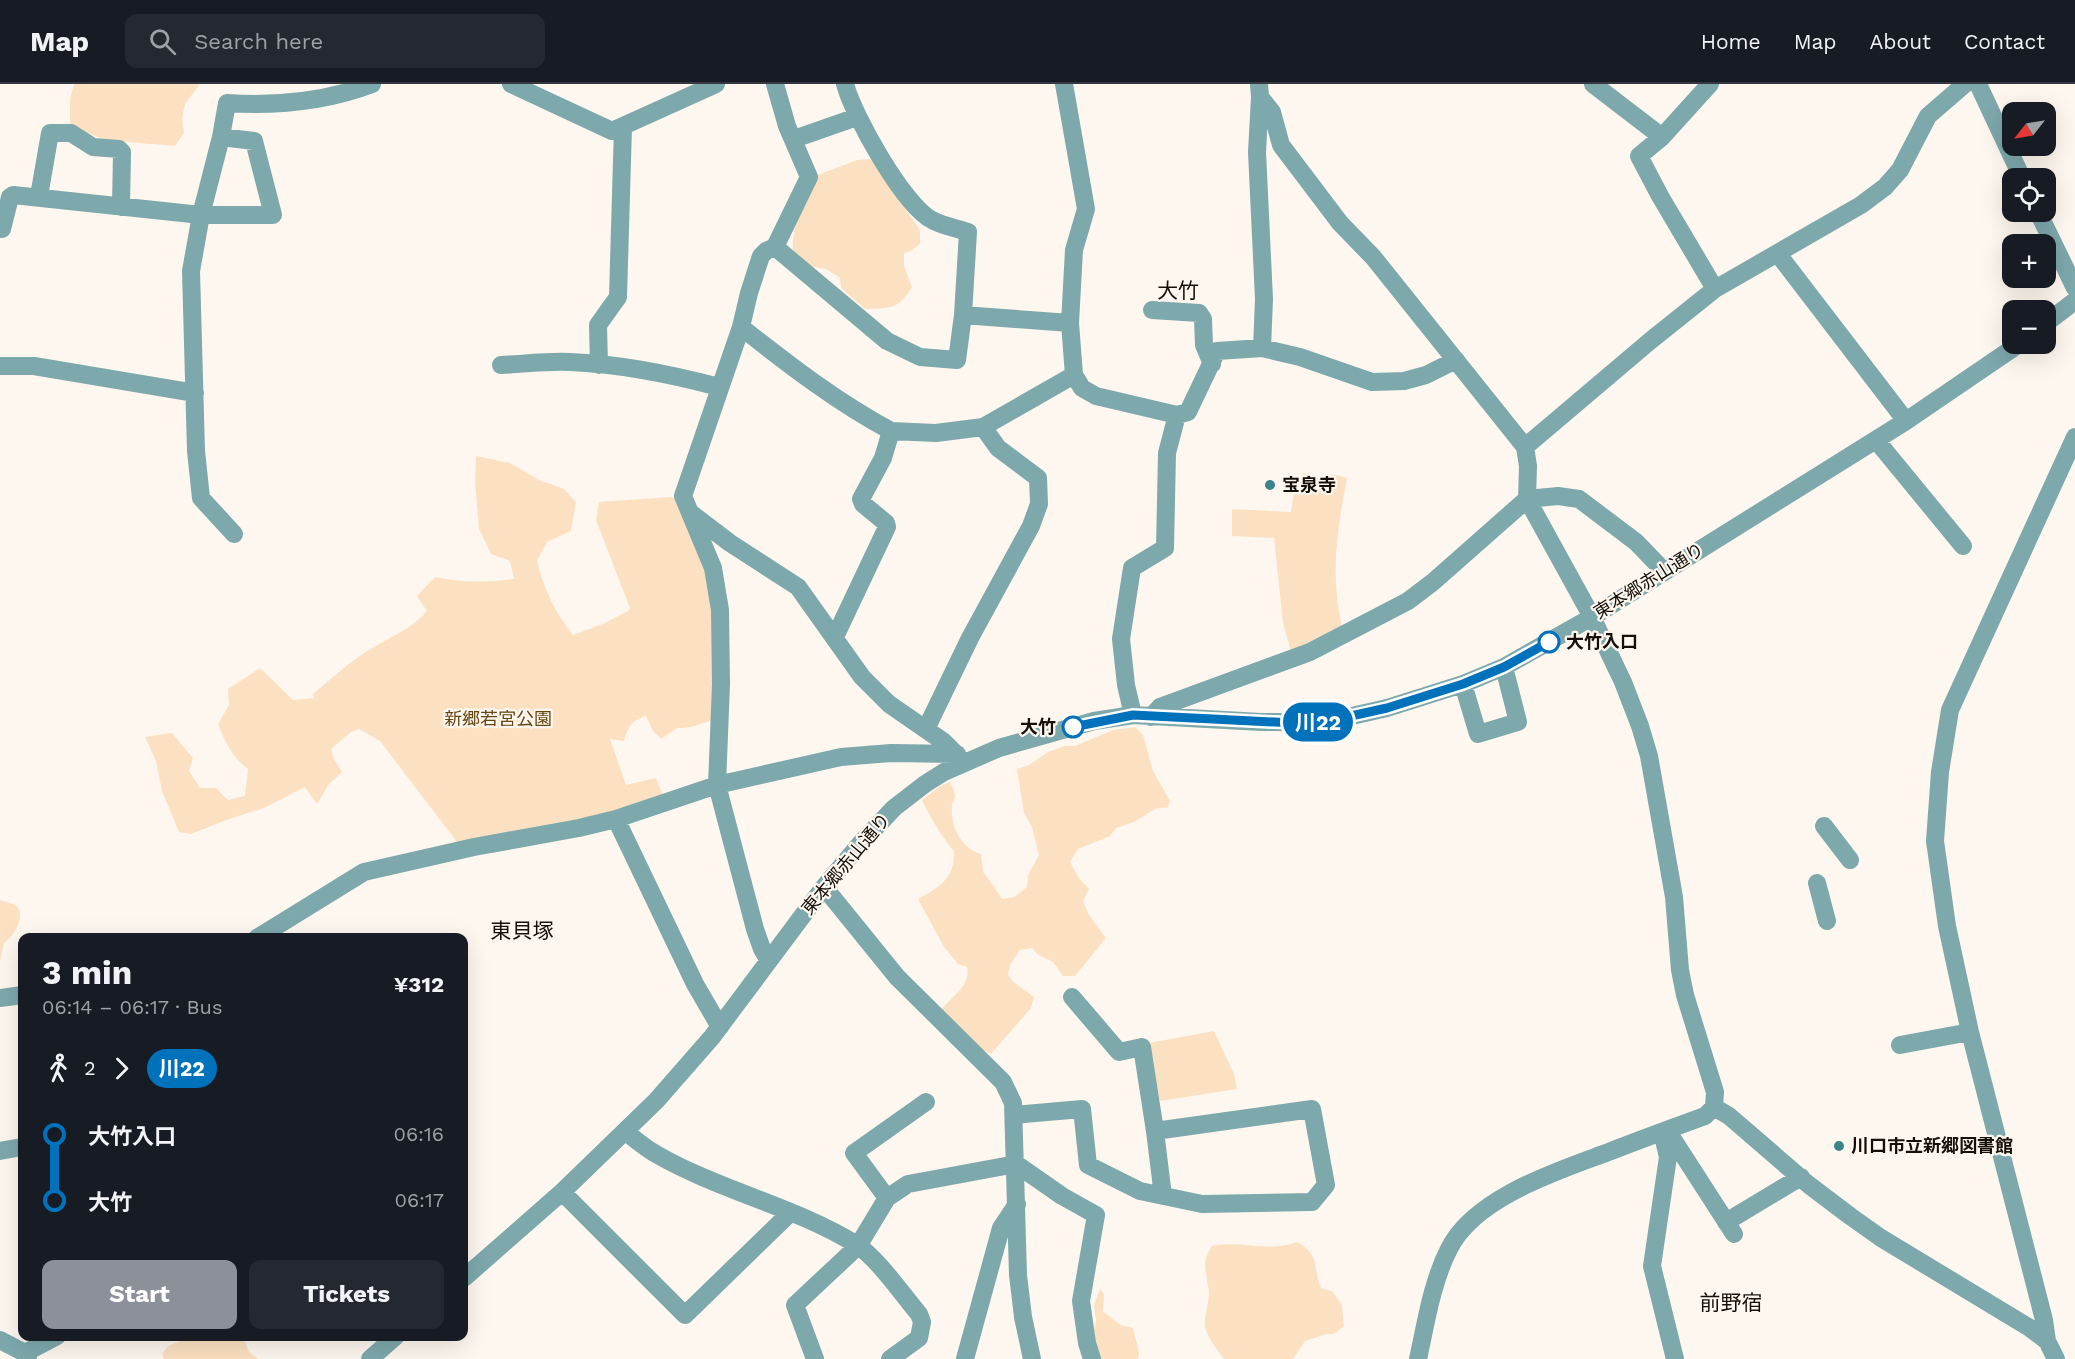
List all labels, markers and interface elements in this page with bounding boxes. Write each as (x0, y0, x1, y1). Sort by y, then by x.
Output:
search box (125, 14, 545, 68)
text: Map (30, 25, 89, 58)
icon: search (146, 25, 179, 58)
text: Search here (194, 29, 323, 54)
text: Home (1701, 29, 1761, 54)
text: Map (1794, 29, 1837, 54)
text: About (1870, 29, 1931, 54)
text: Contact (1964, 29, 2045, 54)
north arrow (2002, 102, 2056, 156)
map controls (2002, 102, 2056, 354)
button: locate (2002, 168, 2056, 222)
button: + (2002, 234, 2056, 288)
district label: 大竹 (1157, 278, 1199, 303)
button: − (2002, 300, 2056, 354)
place label: 宝泉寺 (1282, 474, 1336, 495)
marker: 宝泉寺 (1263, 478, 1277, 492)
street label: 東本郷赤山通り (1590, 538, 1708, 623)
marker: 大竹入口 (1538, 631, 1560, 653)
place label: 大竹入口 (1566, 631, 1638, 652)
line badge: 川22 (1284, 702, 1352, 742)
park label: 新郷若宮公園 (444, 708, 552, 729)
text: 川22 (1295, 710, 1341, 735)
place label: 大竹 (1020, 716, 1056, 737)
marker: 大竹 (1062, 716, 1084, 738)
street label: 東本郷赤山通り (797, 809, 894, 919)
district label: 東貝塚 (491, 918, 554, 943)
text: 3 min (42, 953, 132, 992)
text: ¥312 (394, 972, 444, 997)
text: 06:14 – 06:17 · Bus (42, 995, 223, 1019)
icon: walk (42, 1052, 75, 1085)
icon: forward (105, 1052, 138, 1085)
text: 2 (84, 1056, 96, 1080)
text: 川22 (159, 1056, 205, 1081)
text: 06:16 (394, 1122, 444, 1146)
text: 大竹入口 (88, 1124, 176, 1149)
place label: 川口市立新郷図書館 (1851, 1135, 2013, 1156)
marker: 川口市立新郷図書館 (1832, 1139, 1846, 1153)
text: 06:17 (394, 1188, 444, 1212)
text: 大竹 (88, 1190, 132, 1215)
button: Start (42, 1260, 237, 1329)
button: Tickets (249, 1260, 444, 1329)
district label: 前野宿 (1700, 1290, 1763, 1315)

